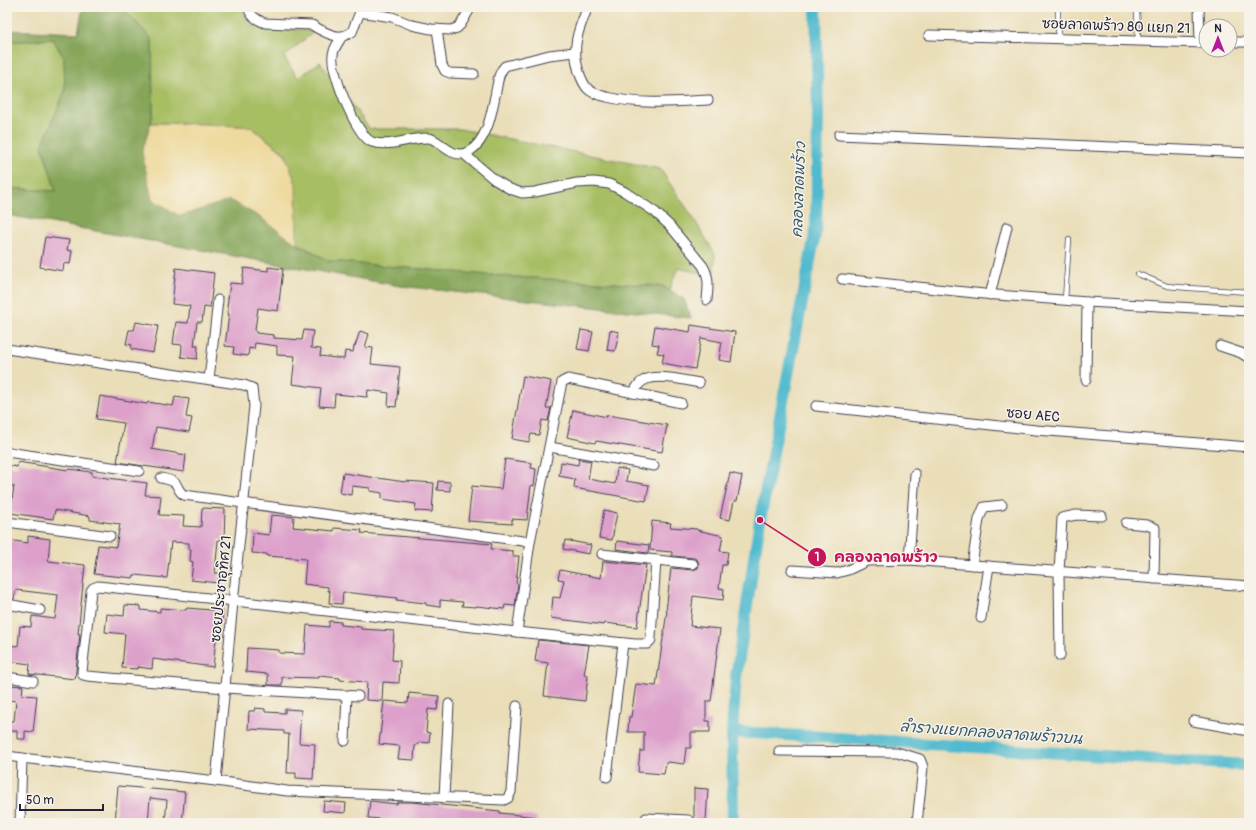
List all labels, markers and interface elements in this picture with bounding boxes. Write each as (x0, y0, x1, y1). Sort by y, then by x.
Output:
street label: ซอยลาดพร้าว 80 แยก 21 (1041, 15, 1191, 37)
north arrow (1198, 18, 1238, 58)
text: N (1214, 22, 1222, 35)
water label: คลองลาดพร้าว (787, 140, 810, 238)
street label: ซอย AEC (1005, 404, 1061, 426)
street label: ซอยประชาอุทิศ 21 (207, 535, 236, 643)
callout: คลองลาดพร้าว (807, 544, 946, 571)
text: คลองลาดพร้าว (834, 547, 938, 567)
text: 1 (815, 550, 819, 565)
water label: ลำรางแยกคลองลาดพร้าวบน (899, 716, 1084, 749)
scale bar (20, 786, 103, 812)
text: 50 m (26, 793, 54, 808)

